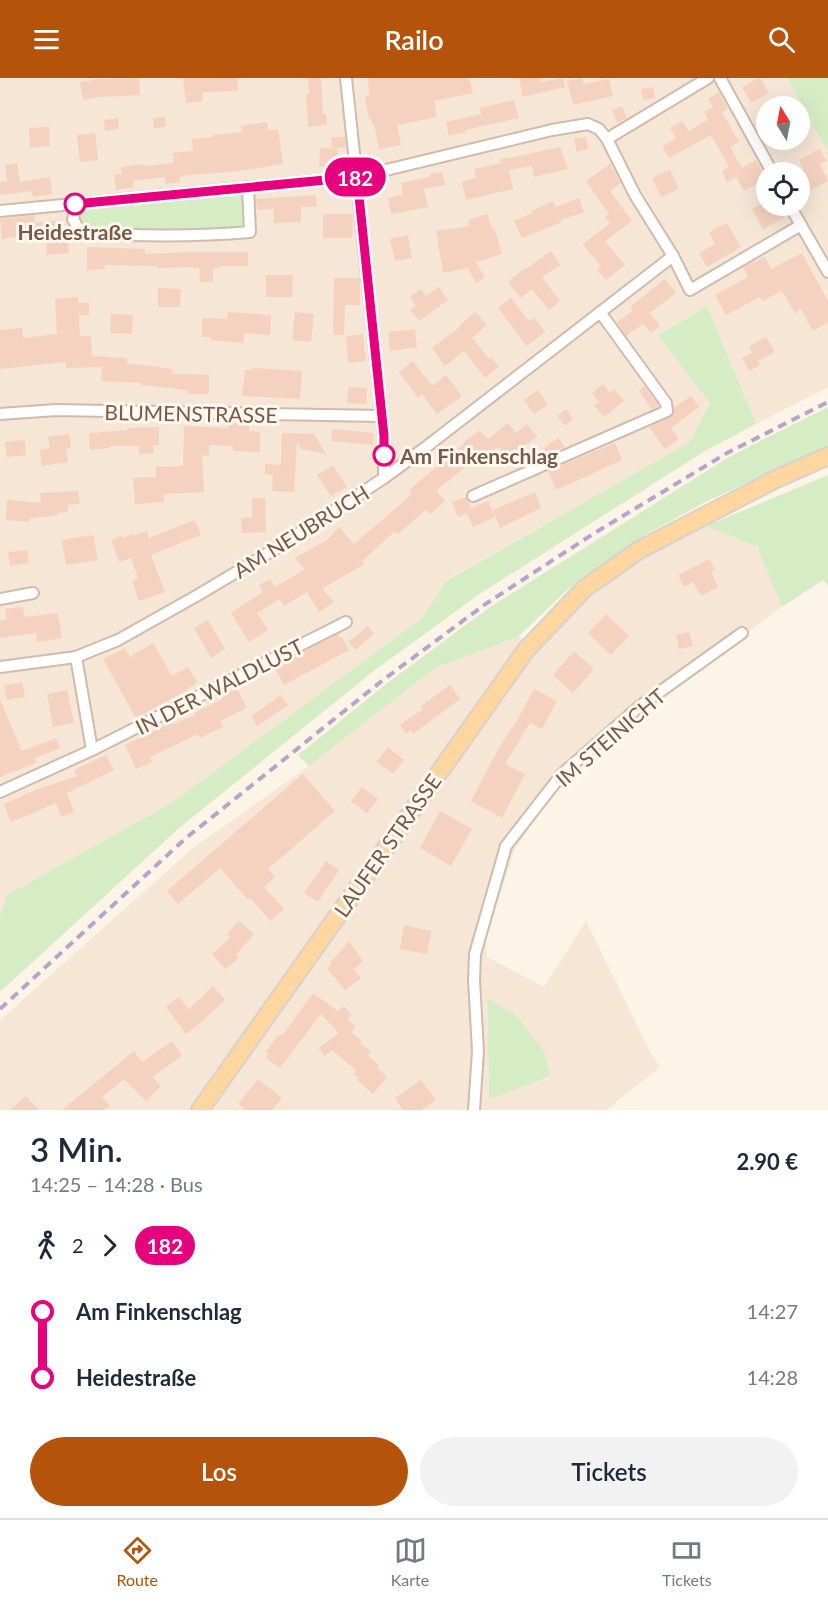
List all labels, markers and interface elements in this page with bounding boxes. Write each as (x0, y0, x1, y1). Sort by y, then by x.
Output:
icon: menu (30, 23, 63, 56)
text: Railo (384, 23, 444, 56)
icon: search (765, 23, 798, 56)
north arrow (756, 96, 810, 150)
map controls (756, 96, 810, 216)
line badge: 182 (320, 158, 389, 196)
button: locate (756, 162, 810, 216)
text: 182 (337, 165, 373, 190)
marker: Heidestraße (64, 193, 86, 215)
place label: Heidestraße (18, 219, 132, 244)
street label: BLUMENSTRASSE (104, 399, 278, 427)
place label: Am Finkenschlag (399, 443, 558, 468)
marker: Am Finkenschlag (373, 444, 395, 466)
street label: AM NEUBRUCH (229, 479, 373, 583)
street label: IN DER WALDLUST (131, 633, 308, 739)
street label: IM STEINICHT (550, 682, 670, 791)
street label: LAUFER STRASSE (328, 769, 446, 921)
text: 3 Min. (30, 1129, 123, 1169)
text: 2.90 € (736, 1148, 798, 1175)
text: 14:25 – 14:28 · Bus (30, 1172, 203, 1196)
icon: walk (30, 1229, 63, 1262)
icon: forward (93, 1229, 126, 1262)
text: 2 (72, 1233, 84, 1257)
text: 182 (147, 1233, 183, 1258)
text: Am Finkenschlag (76, 1298, 242, 1325)
text: 14:27 (747, 1299, 798, 1323)
text: Heidestraße (76, 1364, 196, 1391)
text: 14:28 (747, 1365, 798, 1389)
button: Los (30, 1437, 408, 1506)
button: Tickets (420, 1437, 798, 1506)
tab: Route (116, 1534, 158, 1589)
tab: Karte (391, 1534, 429, 1589)
tab: Tickets (662, 1534, 712, 1589)

